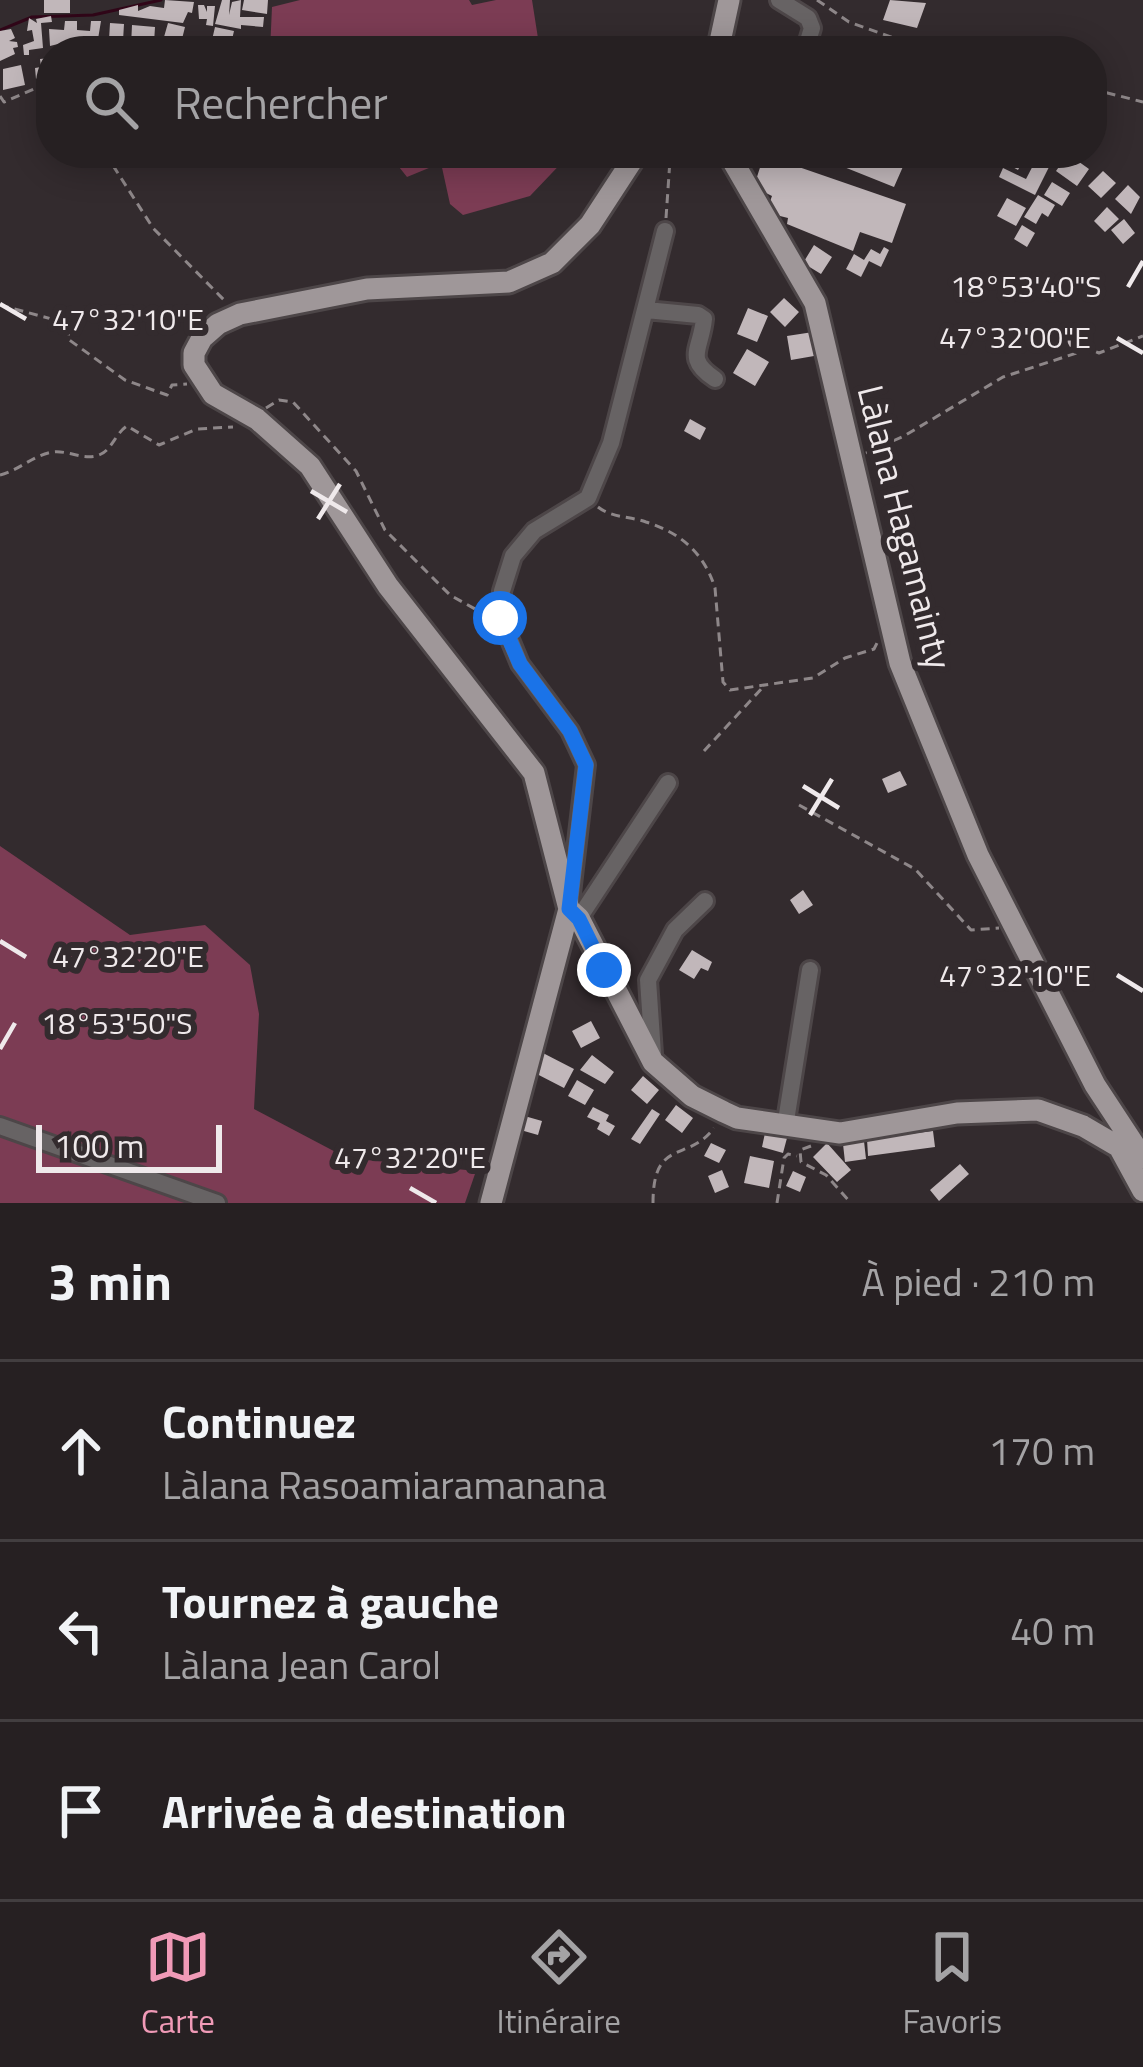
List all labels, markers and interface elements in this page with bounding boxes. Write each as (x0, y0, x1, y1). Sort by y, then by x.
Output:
search box (36, 36, 1107, 168)
text: Rechercher (174, 68, 388, 136)
icon: search (78, 69, 144, 135)
text: 18°53'40"S (950, 263, 1102, 309)
text: 47°32'10"E (52, 296, 204, 342)
text: 47°32'00"E (939, 314, 1091, 360)
street label: Làlana Hagamainty (844, 379, 967, 675)
route start (473, 591, 527, 645)
text: 47°32'20"E (52, 933, 204, 979)
route end (577, 943, 631, 997)
text: 47°32'10"E (939, 952, 1091, 998)
text: 18°53'50"S (41, 1000, 193, 1046)
scale bar (36, 1119, 222, 1172)
text: 100 m (54, 1121, 144, 1171)
text: 47°32'20"E (334, 1134, 486, 1180)
text: 3 min (48, 1242, 172, 1320)
text: À pied · 210 m (861, 1252, 1095, 1311)
text: Continuez (162, 1387, 356, 1455)
icon: ahead (48, 1418, 114, 1484)
text: 170 m (988, 1421, 1095, 1480)
text: Làlana Rasoamiaramanana (162, 1455, 606, 1514)
text: Tournez à gauche (162, 1567, 499, 1635)
icon: left (48, 1598, 114, 1664)
text: 40 m (1010, 1601, 1095, 1660)
text: Làlana Jean Carol (162, 1635, 441, 1694)
text: Arrivée à destination (162, 1777, 567, 1845)
icon: arrive (48, 1778, 114, 1844)
tab: Carte (141, 1924, 215, 2046)
tab: Itinéraire (497, 1924, 621, 2046)
tab: Favoris (903, 1924, 1002, 2046)

